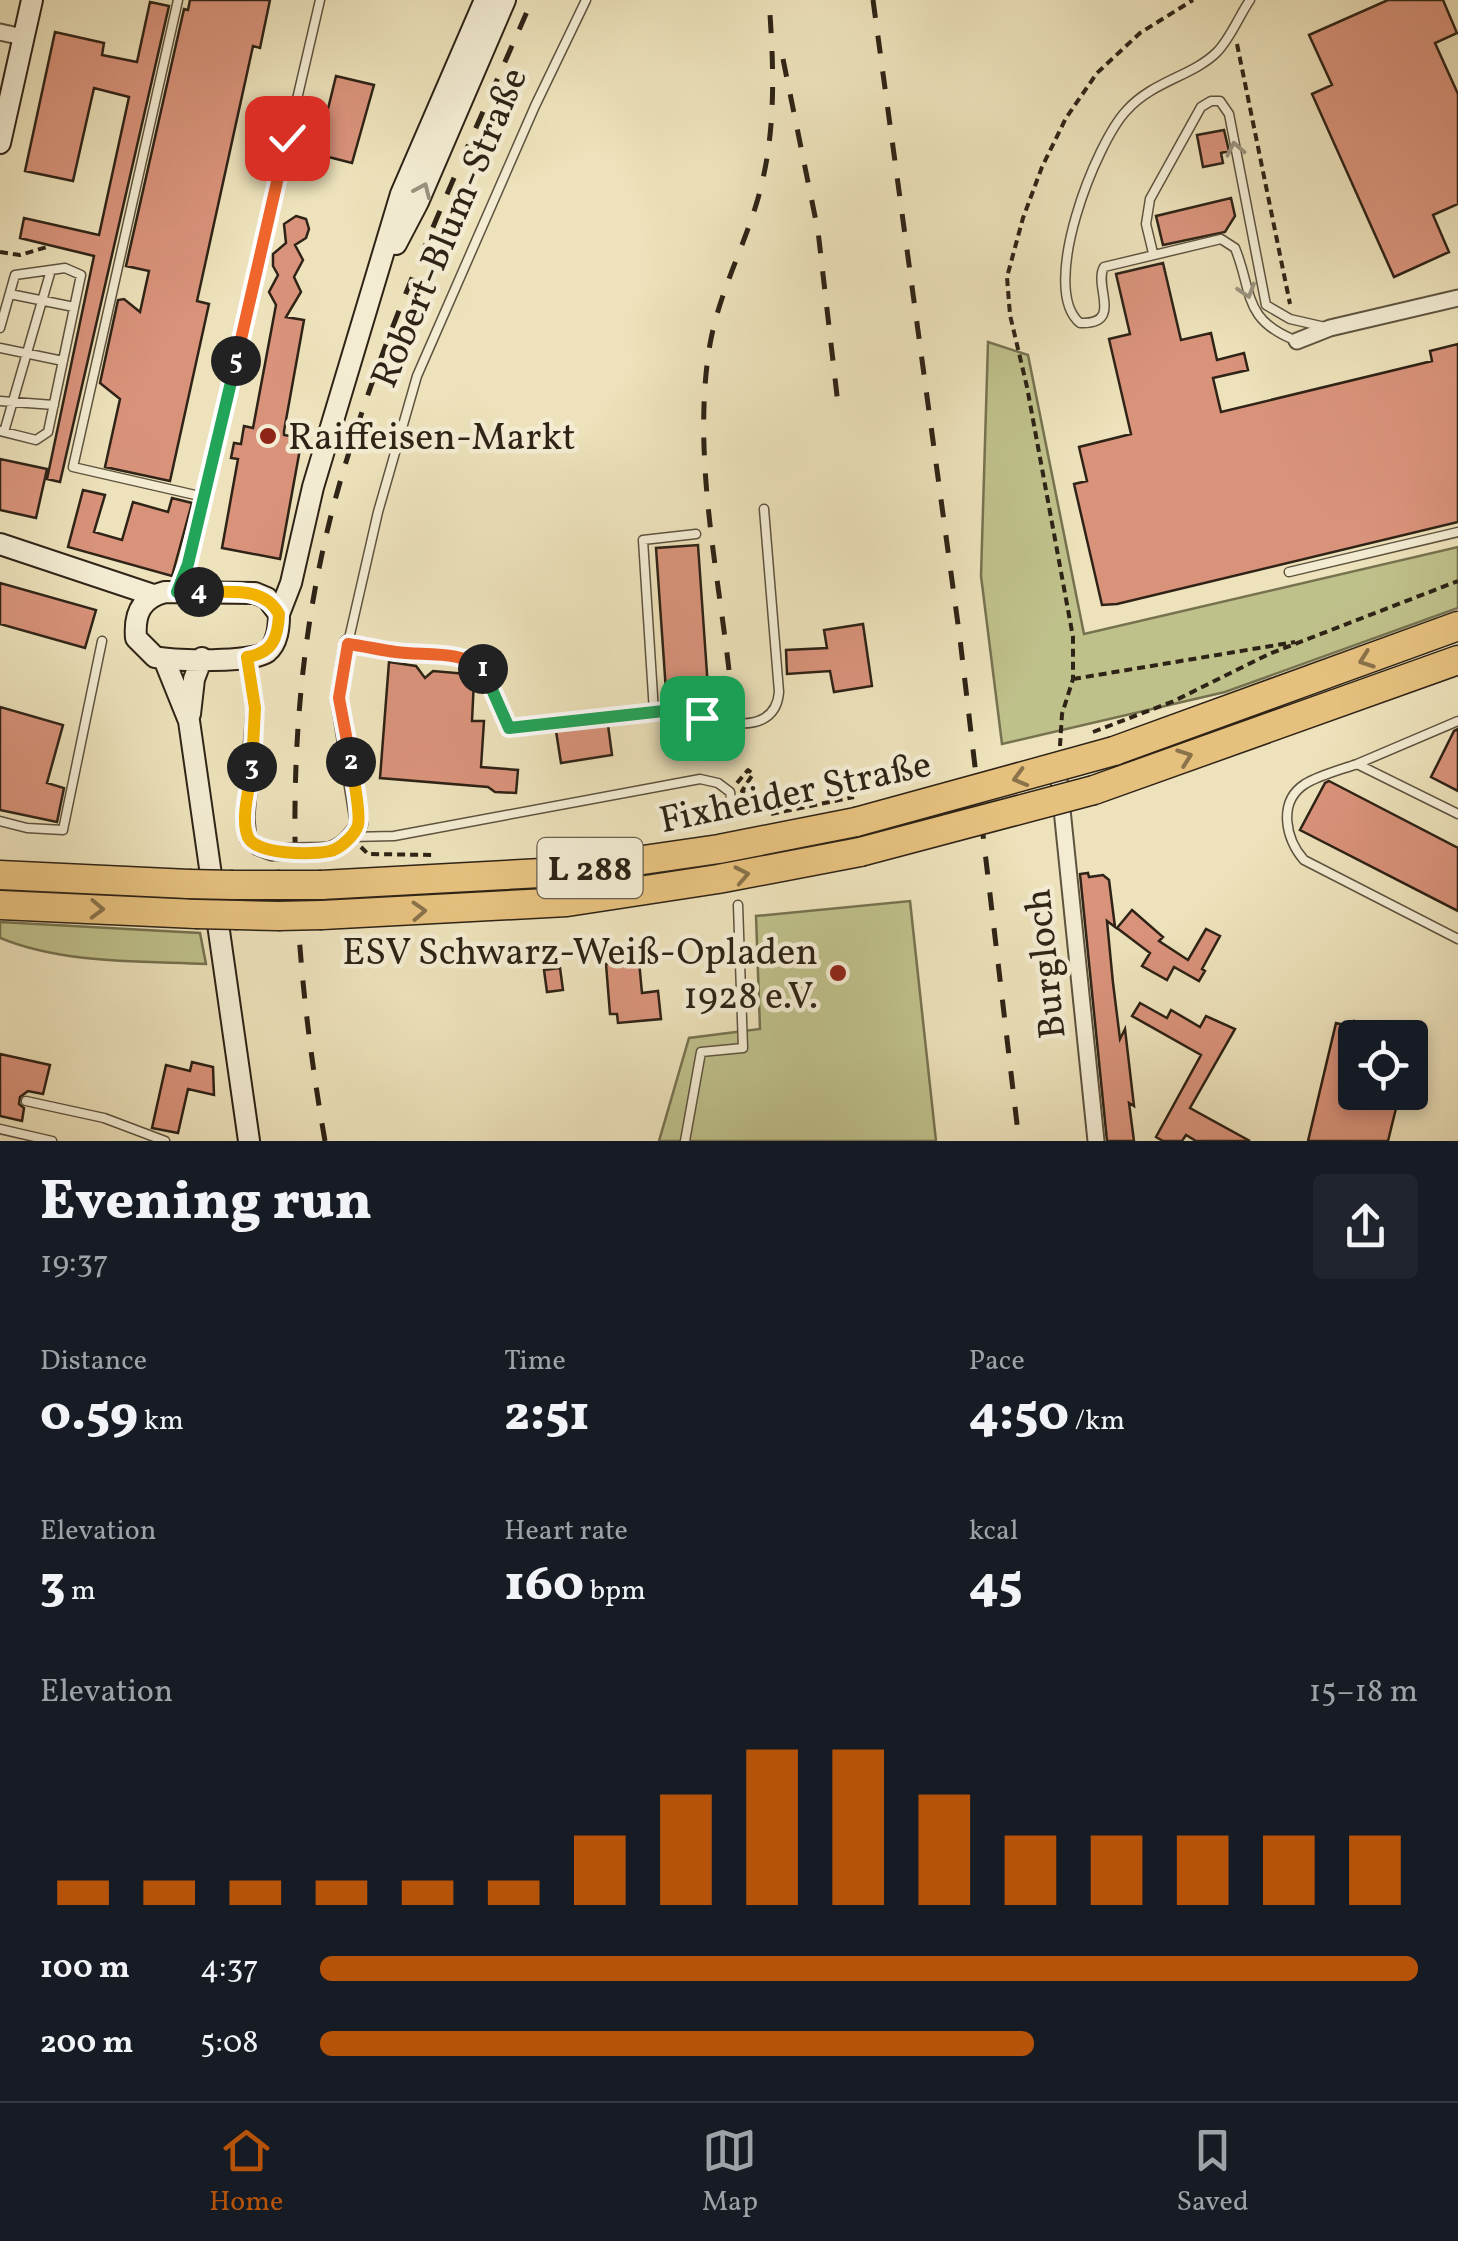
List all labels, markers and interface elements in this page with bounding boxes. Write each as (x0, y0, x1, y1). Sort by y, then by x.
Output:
street label: Robert-Blum-Straße (360, 60, 543, 397)
pin (245, 96, 330, 181)
icon: check (260, 111, 315, 166)
one-way arrow (1226, 141, 1247, 158)
one-way arrow (411, 182, 431, 200)
one-way arrow (1235, 282, 1256, 299)
pin: 5 (211, 336, 261, 386)
text: 5 (229, 341, 243, 380)
place label: Raiffeisen-Markt (288, 413, 575, 466)
marker: Raiffeisen-Markt (257, 425, 279, 447)
pin: 4 (174, 567, 224, 617)
text: 4 (191, 572, 207, 611)
pin: 1 (458, 644, 508, 694)
one-way arrow (1359, 648, 1376, 669)
text: 1 (477, 649, 489, 688)
pin (660, 676, 745, 761)
icon: arrive (675, 691, 730, 746)
pin: 2 (326, 737, 376, 787)
street label: Fixheider Straße (655, 740, 936, 849)
pin: 3 (227, 742, 277, 792)
text: 2 (344, 742, 358, 781)
text: 3 (245, 747, 259, 786)
one-way arrow (1176, 748, 1193, 769)
one-way arrow (1012, 766, 1029, 787)
road number: L 288 (538, 838, 642, 898)
one-way arrow (733, 865, 750, 886)
street label: Burgloch (1013, 886, 1082, 1041)
one-way arrow (90, 899, 106, 920)
one-way arrow (412, 901, 428, 922)
place label: ESV Schwarz-Weiß-Opladen 1928 e.V. (342, 928, 818, 1025)
marker: ESV Schwarz-Weiß-Opladen 1928 e.V. (827, 962, 849, 984)
map controls (1338, 1020, 1428, 1110)
button: locate (1338, 1020, 1428, 1110)
text: Evening run (40, 1166, 372, 1242)
button: share (1313, 1174, 1418, 1279)
text: 19:37 (40, 1242, 109, 1286)
text: Distance (40, 1342, 147, 1381)
text: Time (504, 1342, 566, 1381)
text: Pace (969, 1342, 1025, 1381)
text: 0.59 (40, 1381, 138, 1451)
text: 2:51 (504, 1381, 590, 1451)
text: 4:50 (969, 1381, 1069, 1451)
text: km (138, 1402, 184, 1441)
text: /km (1069, 1402, 1125, 1441)
text: Elevation (40, 1512, 156, 1551)
text: Heart rate (504, 1512, 628, 1551)
text: kcal (969, 1512, 1018, 1551)
text: 3 (40, 1551, 65, 1621)
text: 160 (504, 1551, 584, 1621)
text: 45 (969, 1551, 1023, 1621)
text: m (65, 1572, 96, 1611)
text: bpm (584, 1572, 646, 1611)
text: Elevation (40, 1671, 173, 1715)
text: 15–18 m (1309, 1671, 1418, 1715)
text: 100 m (40, 1947, 130, 1991)
text: 4:37 (200, 1947, 259, 1991)
text: 200 m (40, 2022, 134, 2066)
text: 5:08 (200, 2022, 258, 2066)
tab: Home (209, 2123, 283, 2222)
tab: Map (702, 2123, 758, 2222)
tab: Saved (1177, 2123, 1249, 2222)

